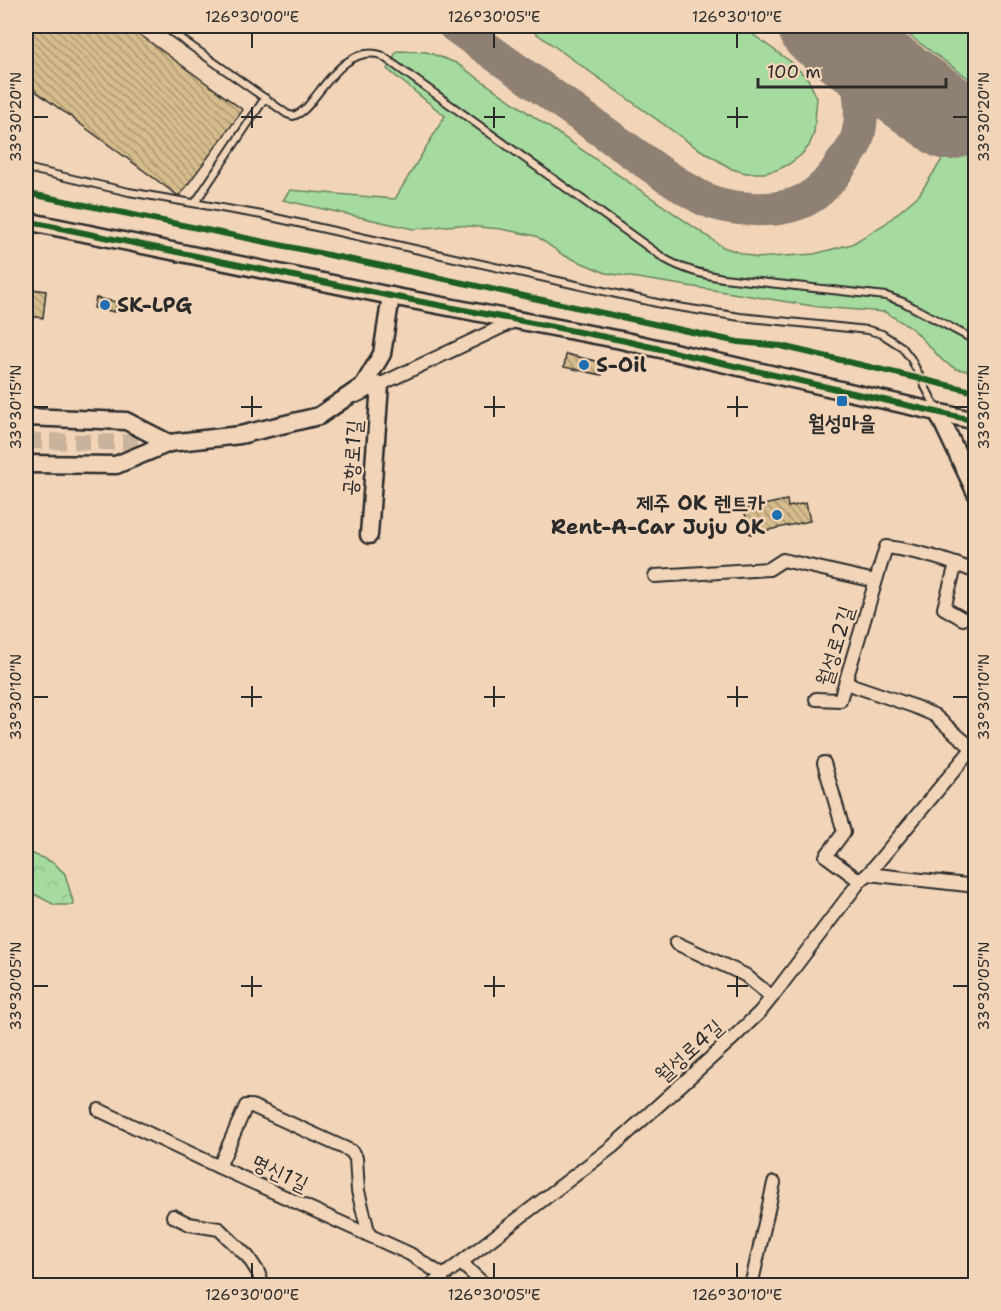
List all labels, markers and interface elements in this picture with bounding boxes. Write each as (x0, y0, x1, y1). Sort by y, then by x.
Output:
text: 126°30'00"E (205, 7, 299, 27)
text: 126°30'05"E (448, 7, 540, 27)
text: 126°30'10"E (692, 7, 782, 27)
scale bar (758, 51, 946, 89)
text: 100 m (767, 60, 821, 84)
text: 33°30'20"N (6, 72, 26, 162)
text: 33°30'20"N (974, 72, 994, 162)
place label: SK-LPG (117, 291, 192, 319)
marker: SK-LPG (98, 298, 112, 312)
place label: S-Oil (596, 351, 647, 379)
marker: S-Oil (577, 358, 591, 372)
text: 33°30'15"N (6, 364, 26, 450)
text: 33°30'15"N (974, 364, 994, 450)
marker: 월성마을 (835, 394, 849, 408)
place label: 월성마을 (808, 409, 876, 437)
street label: 공항로1길 (335, 419, 369, 497)
place label: 제주 OK 렌트카 Rent-A-Car Juju OK (551, 489, 766, 541)
marker: 제주 OK 렌트카 Rent-A-Car Juju OK (770, 508, 784, 522)
street label: 월성로2길 (810, 602, 860, 689)
text: 33°30'10"N (6, 654, 26, 740)
text: 33°30'10"N (974, 654, 994, 740)
text: 33°30'05"N (6, 942, 26, 1030)
text: 33°30'05"N (974, 942, 994, 1030)
street label: 월성로4길 (649, 1013, 729, 1089)
street label: 명신1길 (247, 1148, 313, 1198)
text: 126°30'00"E (205, 1285, 299, 1305)
text: 126°30'05"E (448, 1285, 540, 1305)
text: 126°30'10"E (692, 1285, 782, 1305)

